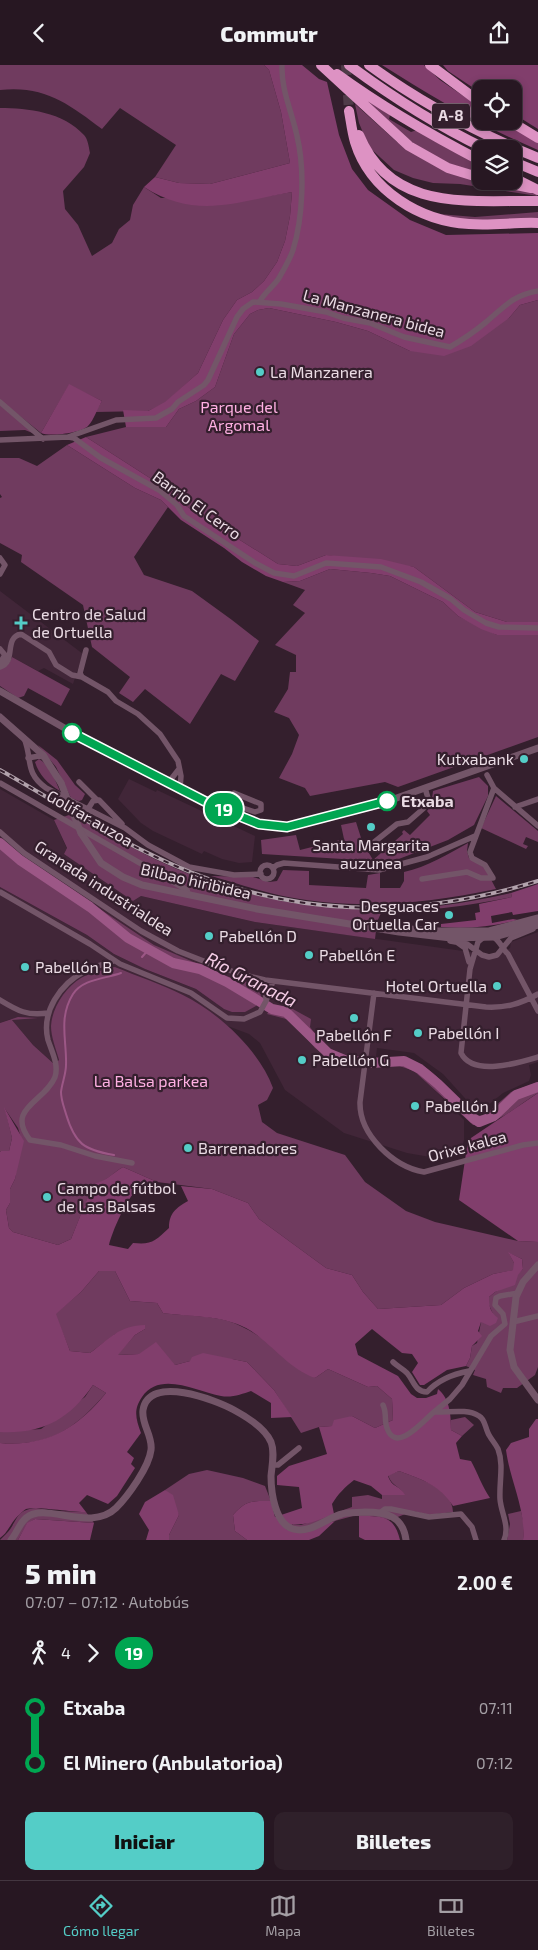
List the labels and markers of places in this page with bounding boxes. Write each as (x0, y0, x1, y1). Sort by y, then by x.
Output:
place label: La Manzanera (270, 362, 373, 381)
marker: La Manzanera (254, 366, 266, 378)
place label: Centro de Salud de Ortuella (32, 604, 146, 641)
marker: Centro de Salud de Ortuella (14, 616, 28, 630)
unlabelled marker (62, 723, 82, 743)
place label: Kutxabank (437, 749, 514, 768)
marker: Kutxabank (518, 753, 530, 765)
marker: Etxaba (377, 791, 397, 811)
place label: Etxaba (401, 791, 454, 810)
marker: Santa Margarita auzunea (365, 821, 377, 833)
place label: Santa Margarita auzunea (312, 835, 430, 872)
place label: Desguaces Ortuella Car (352, 896, 440, 933)
marker: Desguaces Ortuella Car (443, 909, 455, 921)
place label: Pabellón D (219, 926, 297, 945)
marker: Pabellón D (203, 930, 215, 942)
place label: Pabellón E (319, 945, 395, 964)
marker: Pabellón E (303, 949, 315, 961)
place label: Pabellón B (35, 957, 112, 976)
marker: Pabellón B (19, 961, 31, 973)
place label: Hotel Ortuella (385, 976, 487, 995)
marker: Hotel Ortuella (491, 980, 503, 992)
marker: Pabellón F (348, 1012, 360, 1024)
place label: Pabellón I (428, 1023, 500, 1042)
place label: Pabellón F (316, 1025, 392, 1044)
marker: Pabellón I (412, 1027, 424, 1039)
place label: Pabellón G (312, 1050, 389, 1069)
marker: Pabellón G (296, 1054, 308, 1066)
place label: Pabellón J (425, 1096, 497, 1115)
marker: Pabellón J (409, 1100, 421, 1112)
place label: Barrenadores (198, 1138, 297, 1157)
marker: Barrenadores (182, 1142, 194, 1154)
place label: Campo de fútbol de Las Balsas (57, 1178, 176, 1215)
marker: Campo de fútbol de Las Balsas (41, 1191, 53, 1203)

